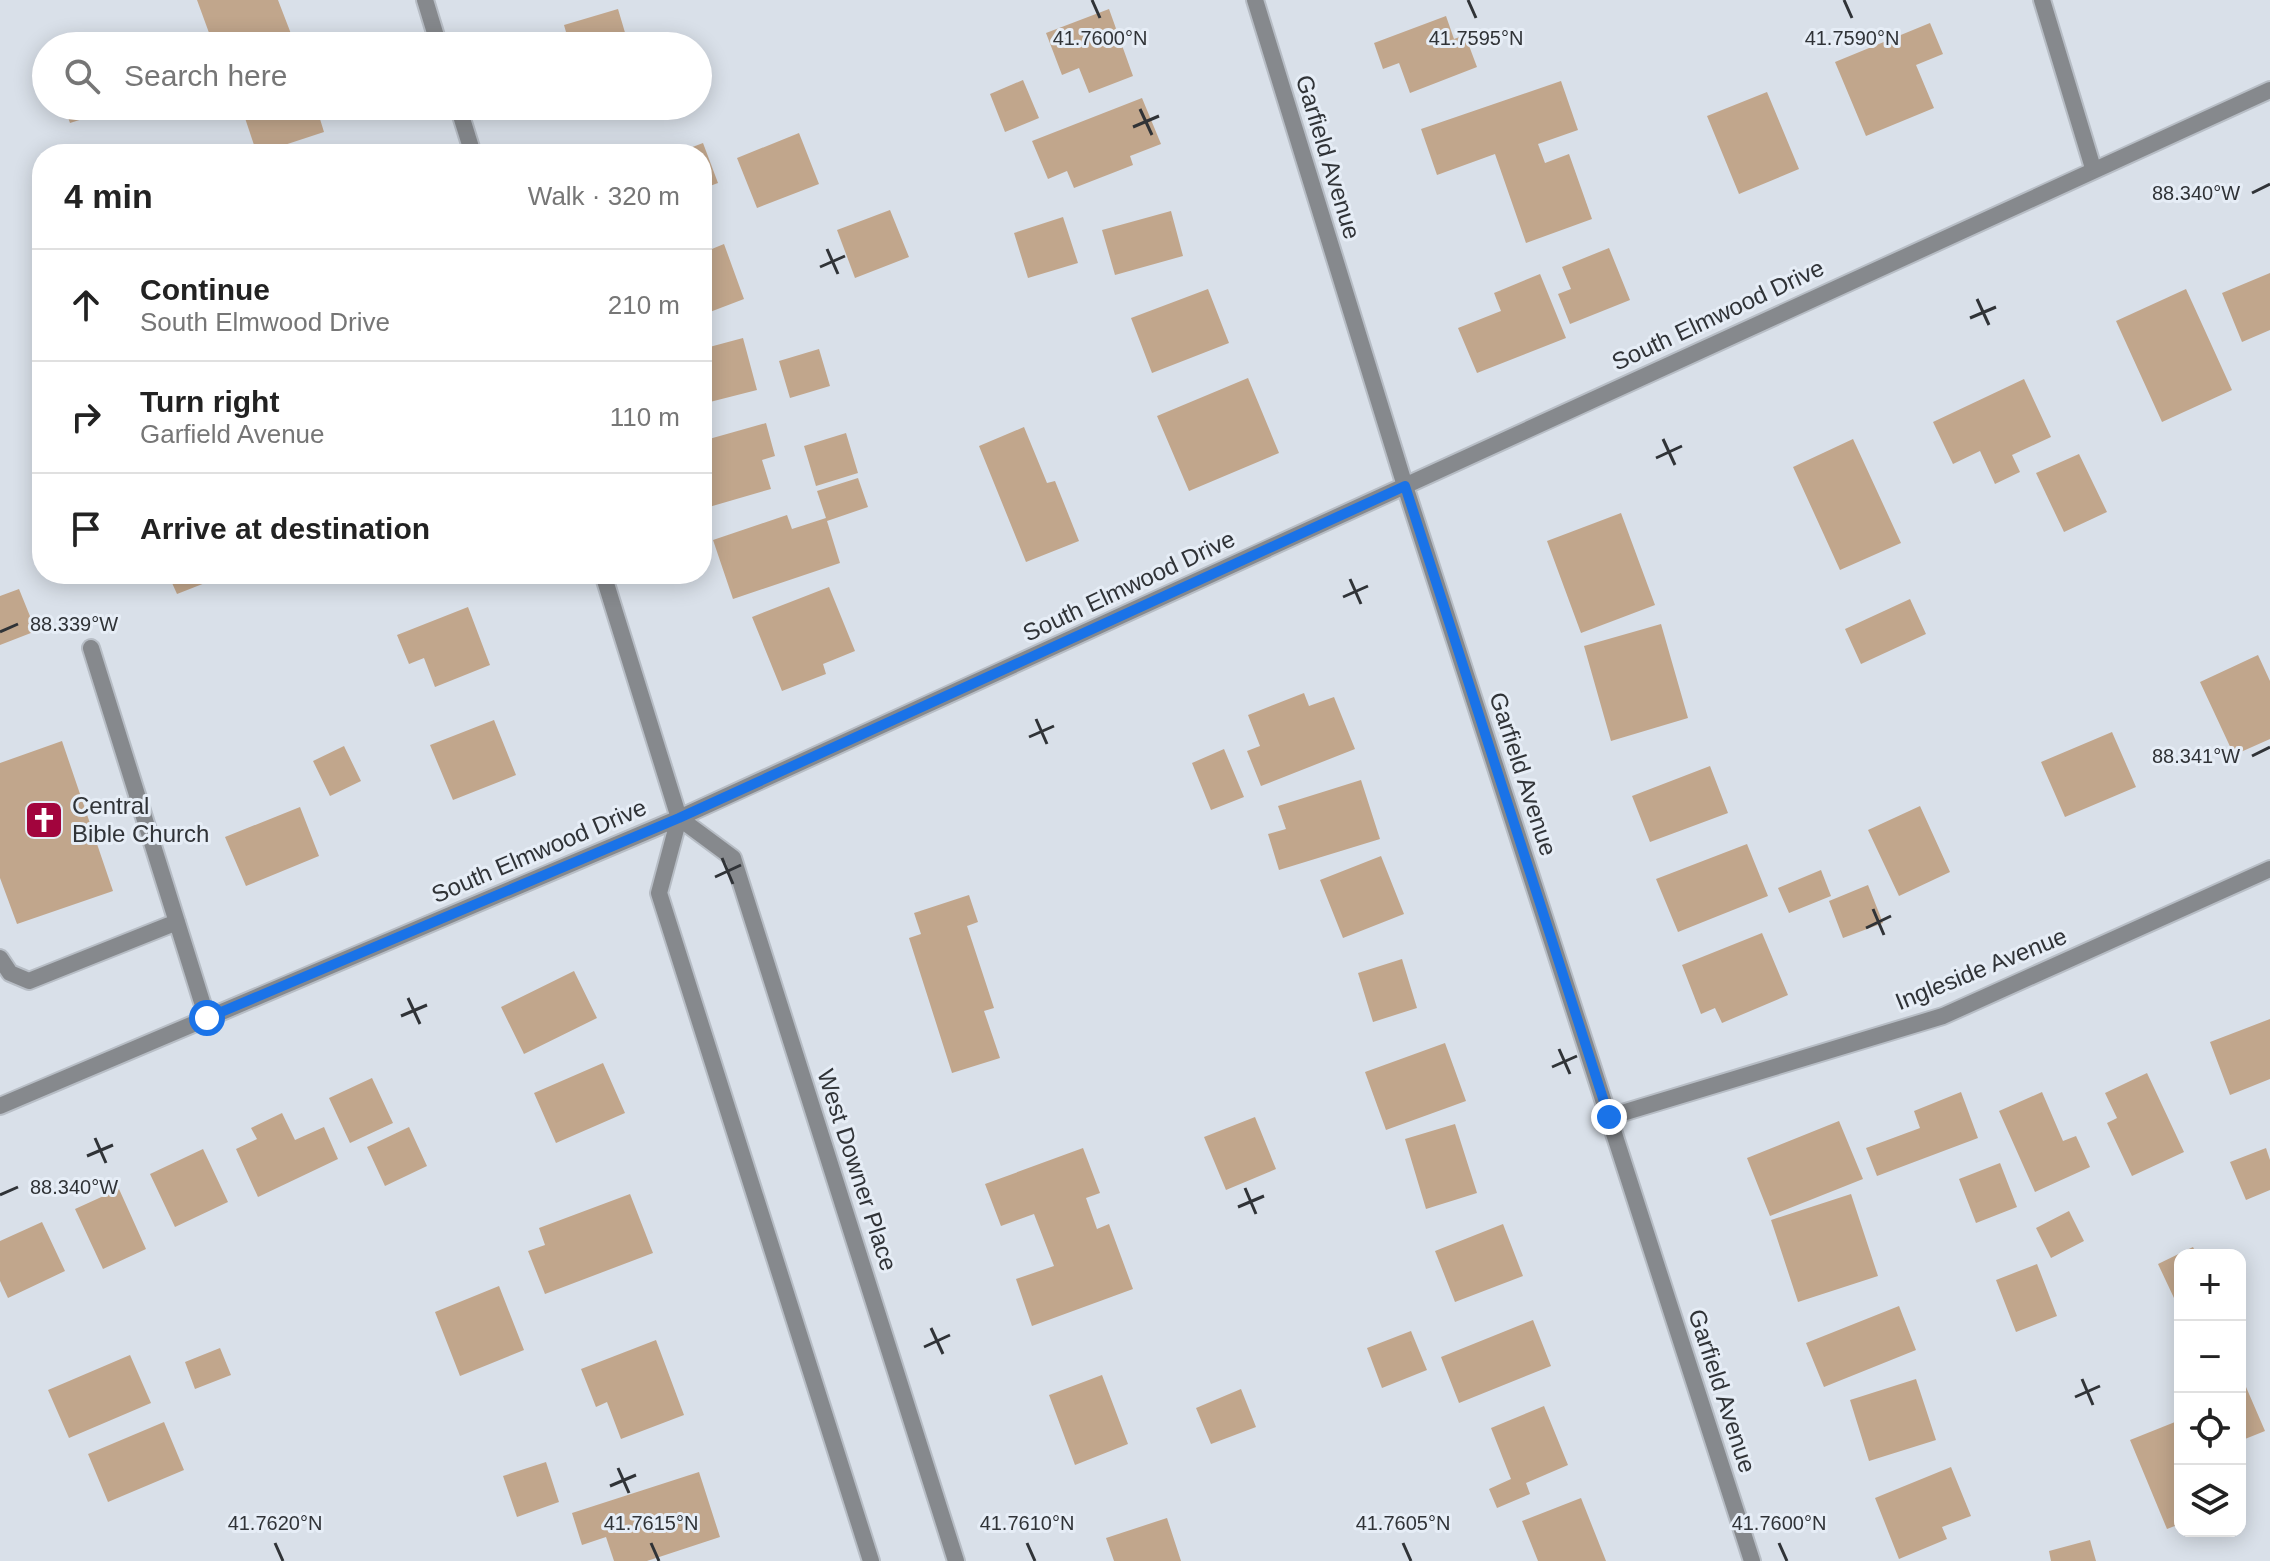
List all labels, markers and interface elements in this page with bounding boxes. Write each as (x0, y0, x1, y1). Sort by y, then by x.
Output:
text: 41.7600°N (1053, 27, 1147, 49)
text: 41.7595°N (1429, 27, 1523, 49)
text: 41.7590°N (1805, 27, 1899, 49)
search box (32, 32, 712, 120)
icon: search (60, 54, 104, 98)
text: Search here (124, 59, 287, 92)
street label: Garfield Avenue (1291, 71, 1366, 242)
text: 4 min (64, 177, 153, 215)
text: Walk · 320 m (528, 181, 680, 211)
text: 88.340°W (2152, 182, 2240, 204)
street label: South Elmwood Drive (1608, 254, 1828, 376)
text: Continue (140, 273, 270, 306)
icon: ahead (64, 283, 108, 327)
text: 210 m (608, 290, 680, 320)
text: South Elmwood Drive (140, 307, 390, 337)
text: Turn right (140, 385, 279, 418)
icon: right (64, 395, 108, 439)
text: 110 m (610, 402, 680, 432)
text: Garfield Avenue (140, 419, 325, 449)
icon: arrive (64, 507, 108, 551)
text: Arrive at destination (140, 512, 430, 545)
street label: South Elmwood Drive (1019, 525, 1239, 647)
text: 88.339°W (30, 613, 118, 635)
street label: Garfield Avenue (1484, 689, 1563, 859)
text: 88.341°W (2152, 745, 2240, 767)
place label: Central Bible Church (72, 792, 209, 847)
street label: South Elmwood Drive (427, 793, 650, 908)
church icon: Central Bible Church (23, 799, 65, 841)
street label: Ingleside Avenue (1891, 922, 2070, 1015)
route start (189, 1000, 225, 1036)
street label: West Downer Place (812, 1066, 903, 1274)
route end (1591, 1099, 1627, 1135)
text: 88.340°W (30, 1176, 118, 1198)
map controls (2174, 1249, 2246, 1537)
button: + (2174, 1249, 2246, 1321)
street label: Garfield Avenue (1683, 1306, 1762, 1476)
button: − (2174, 1321, 2246, 1393)
button: locate (2174, 1393, 2246, 1465)
button: layers (2174, 1465, 2246, 1537)
text: 41.7620°N (228, 1512, 322, 1534)
text: 41.7615°N (604, 1512, 698, 1534)
text: 41.7610°N (980, 1512, 1074, 1534)
text: 41.7605°N (1356, 1512, 1450, 1534)
text: 41.7600°N (1732, 1512, 1826, 1534)

